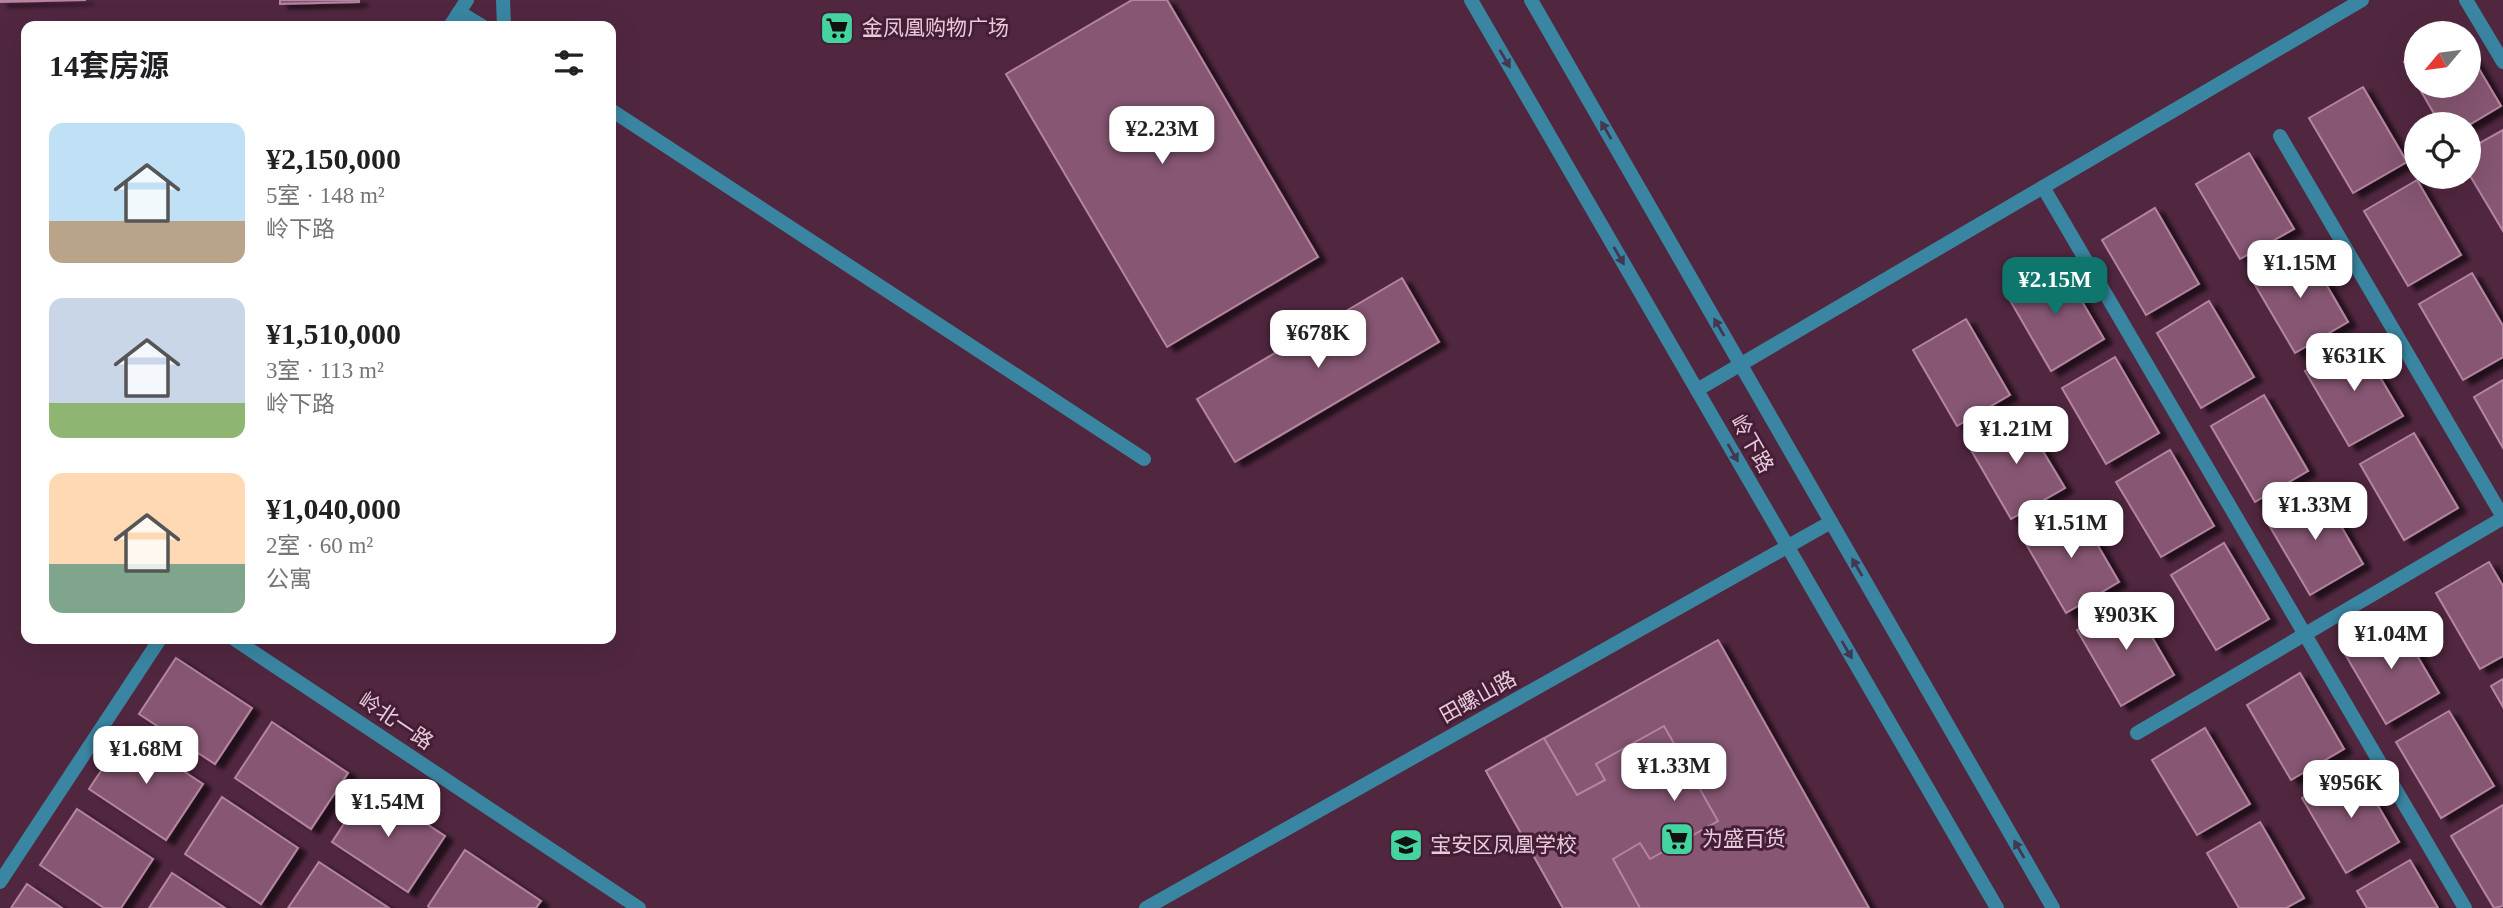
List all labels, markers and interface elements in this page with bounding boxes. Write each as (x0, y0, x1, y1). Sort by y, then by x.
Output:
supermarket icon: 金凤凰购物广场 (818, 9, 856, 47)
place label: 金凤凰购物广场 (862, 16, 1009, 40)
north arrow (2404, 21, 2482, 98)
map controls (2404, 21, 2481, 189)
icon: filters (550, 44, 588, 82)
text: 14套房源 (49, 49, 169, 82)
one-way arrow (1499, 49, 1511, 69)
pin: ¥2.23M (1105, 106, 1219, 166)
button: locate (2404, 112, 2481, 189)
text: ¥2.23M (1125, 116, 1199, 141)
one-way arrow (1600, 120, 1612, 140)
text: ¥2,150,000 (266, 142, 401, 175)
icon: home (105, 151, 189, 235)
text: 5室 · 148 m² (266, 183, 385, 208)
text: 岭下路 (266, 217, 335, 242)
pin: ¥1.15M (2243, 240, 2357, 300)
one-way arrow (1613, 246, 1625, 266)
text: ¥1.15M (2263, 250, 2337, 275)
pin: ¥2.15M (1998, 258, 2112, 317)
text: ¥2.15M (2018, 267, 2092, 292)
pin: ¥678K (1269, 310, 1367, 370)
text: ¥1,510,000 (266, 317, 401, 350)
one-way arrow (1713, 317, 1725, 337)
text: ¥678K (1286, 320, 1350, 345)
icon: home (105, 326, 189, 410)
pin: ¥631K (2305, 334, 2403, 393)
text: ¥631K (2322, 343, 2386, 368)
text: 3室 · 113 m² (266, 358, 384, 383)
text: 岭下路 (266, 392, 335, 417)
pin: ¥1.21M (1959, 406, 2073, 466)
street label: 岭下路 (1726, 411, 1778, 477)
text: ¥1.21M (1979, 416, 2053, 441)
one-way arrow (1727, 443, 1739, 462)
pin: ¥1.33M (2258, 482, 2372, 542)
text: ¥1,040,000 (266, 492, 401, 525)
text: ¥1.33M (2278, 492, 2352, 517)
pin: ¥1.51M (2014, 500, 2128, 560)
icon: home (105, 501, 189, 585)
text: ¥1.51M (2034, 510, 2108, 535)
text: 2室 · 60 m² (266, 533, 373, 558)
one-way arrow (1851, 557, 1863, 576)
text: 公寓 (266, 567, 312, 592)
pin: ¥903K (2077, 592, 2175, 652)
text: ¥903K (2094, 602, 2158, 627)
pin: ¥1.04M (2334, 612, 2448, 671)
text: ¥1.04M (2354, 621, 2428, 646)
one-way arrow (1841, 640, 1853, 659)
street label: 田螺山路 (1435, 666, 1521, 728)
street label: 岭北一路 (354, 688, 438, 754)
pin: ¥1.68M (89, 726, 203, 786)
text: ¥1.68M (109, 736, 183, 761)
pin: ¥1.33M (1617, 744, 1731, 803)
text: ¥1.33M (1637, 753, 1711, 778)
pin: ¥956K (2302, 760, 2400, 820)
text: ¥956K (2319, 770, 2383, 795)
pin: ¥1.54M (331, 780, 445, 839)
text: ¥1.54M (351, 789, 425, 814)
supermarket icon: 为盛百货 (1658, 820, 1696, 858)
school or university icon: 宝安区凤凰学校 (1387, 826, 1425, 864)
place label: 为盛百货 (1702, 827, 1786, 851)
place label: 宝安区凤凰学校 (1430, 833, 1577, 857)
one-way arrow (2013, 839, 2026, 858)

